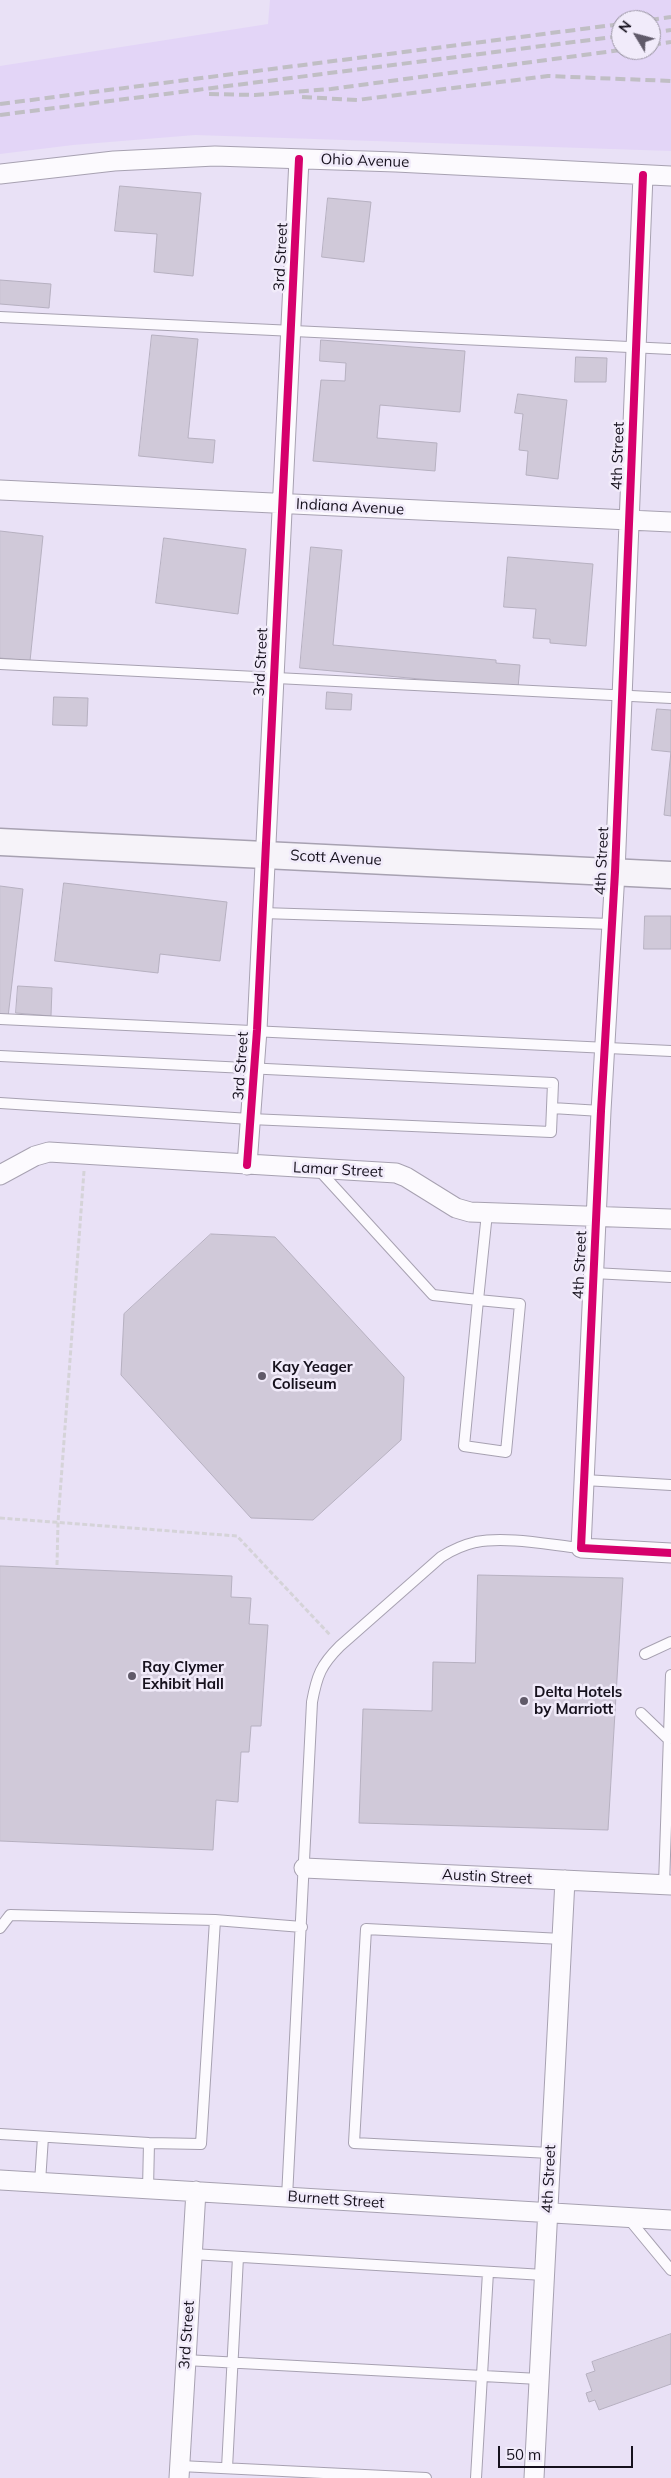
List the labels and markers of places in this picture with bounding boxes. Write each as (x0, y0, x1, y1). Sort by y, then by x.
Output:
place label: Kay Yeager Coliseum (272, 1358, 353, 1393)
marker: Kay Yeager Coliseum (256, 1370, 268, 1382)
place label: Ray Clymer Exhibit Hall (142, 1658, 224, 1693)
marker: Ray Clymer Exhibit Hall (126, 1670, 138, 1682)
place label: Delta Hotels by Marriott (534, 1683, 622, 1718)
marker: Delta Hotels by Marriott (518, 1695, 530, 1707)

